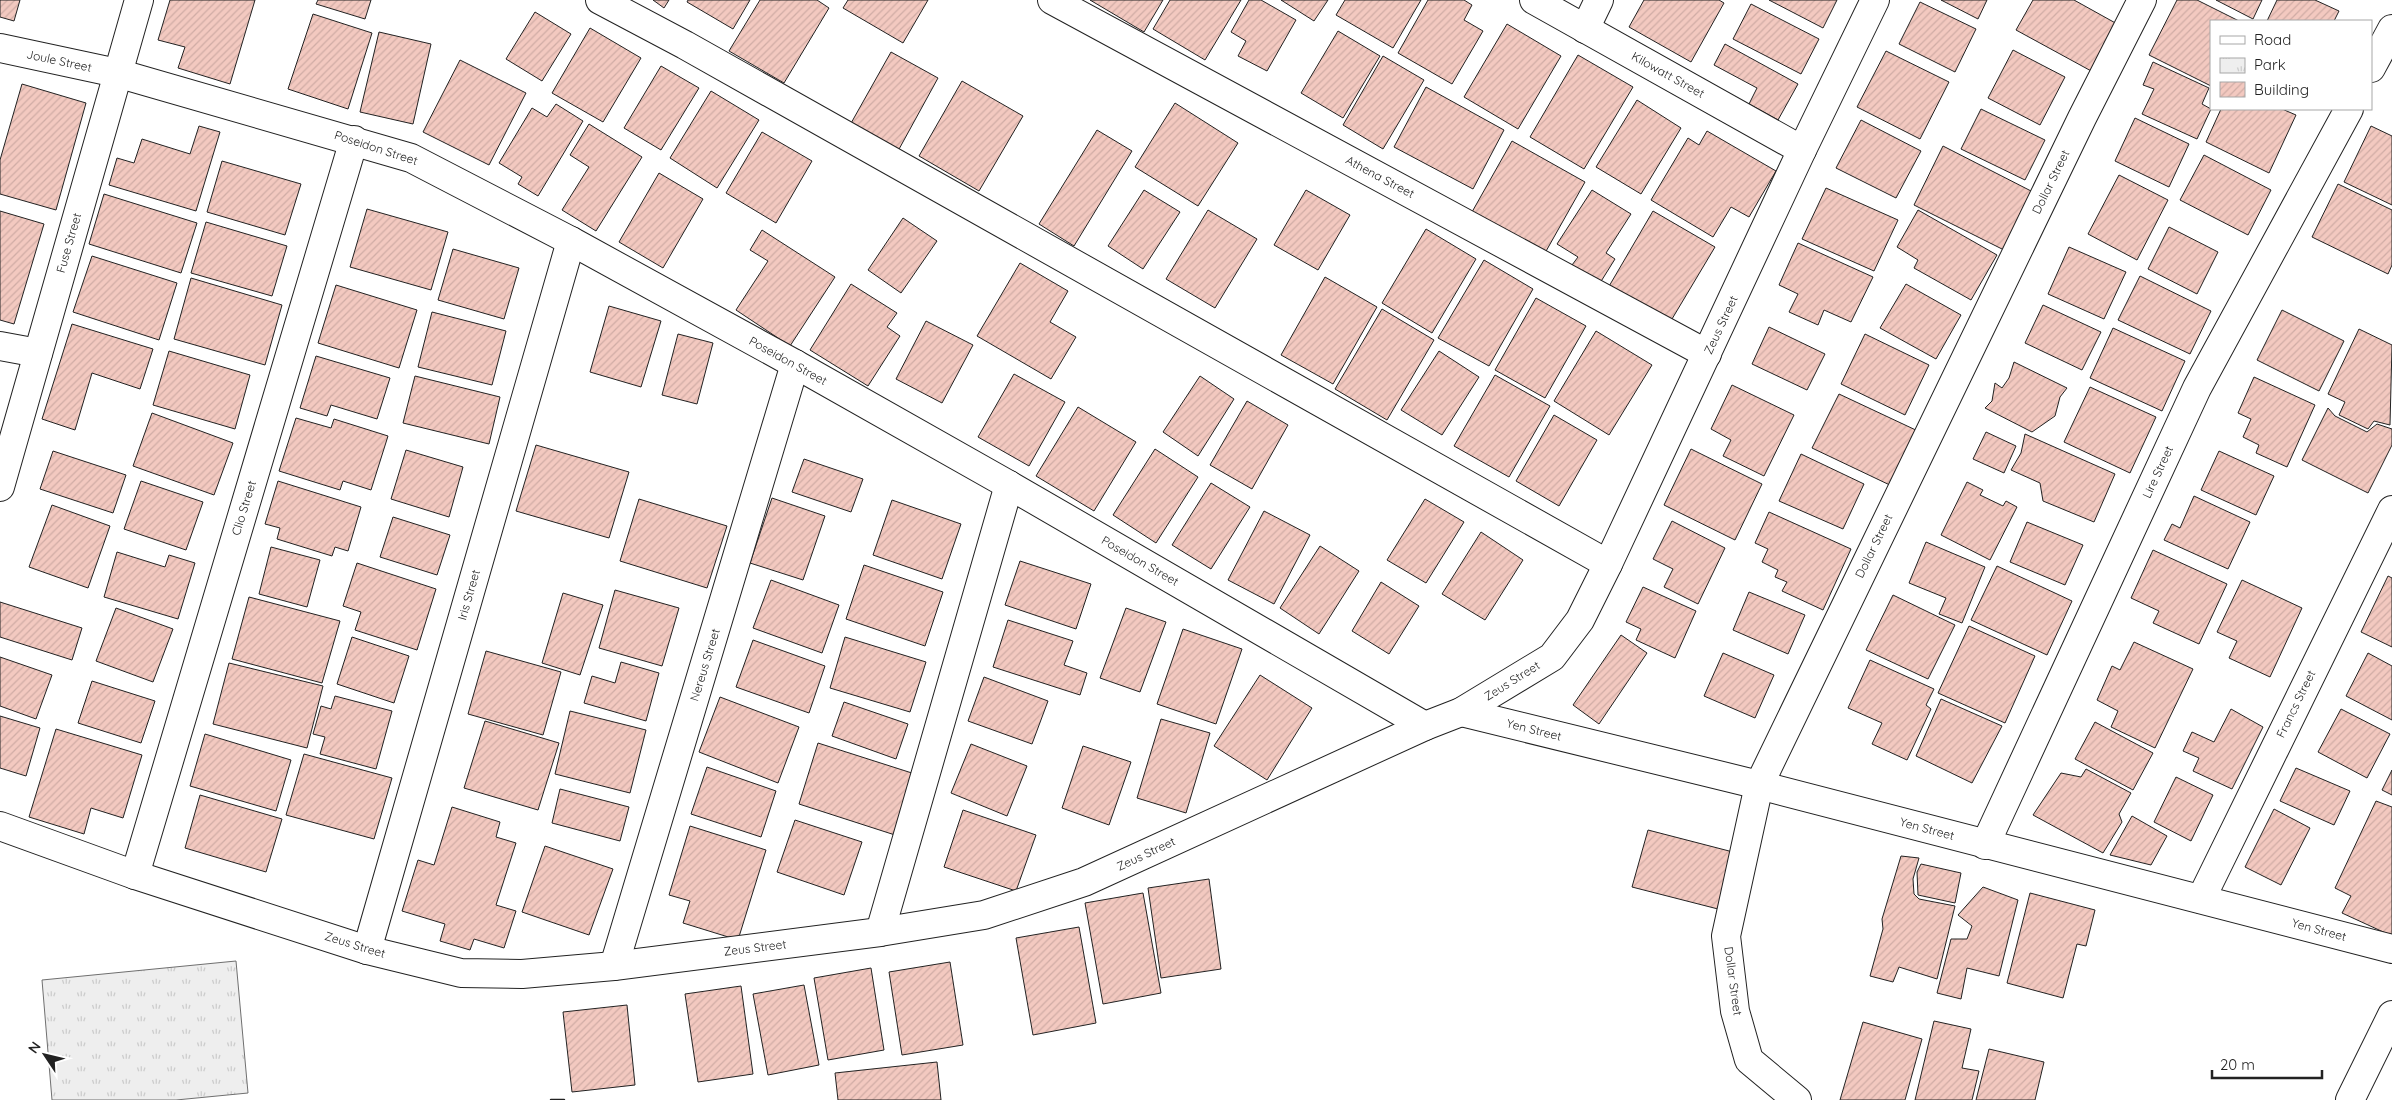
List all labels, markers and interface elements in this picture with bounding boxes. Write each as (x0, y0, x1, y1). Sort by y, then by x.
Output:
legend (2210, 20, 2372, 110)
text: Road (2254, 30, 2291, 49)
street label: Joule Street (25, 46, 93, 75)
street label: Kilowatt Street (1629, 48, 1707, 101)
text: Park (2254, 55, 2286, 74)
text: Building (2254, 80, 2309, 99)
street label: Poseidon Street (333, 127, 420, 168)
street label: Dollar Street (2029, 147, 2073, 216)
street label: Athena Street (1343, 152, 1417, 201)
street label: Fuse Street (53, 211, 84, 275)
street label: Zeus Street (1700, 293, 1741, 356)
street label: Poseidon Street (747, 333, 830, 388)
street label: Lire Street (2139, 443, 2176, 500)
street label: Clio Street (228, 479, 259, 537)
street label: Dollar Street (1852, 511, 1896, 580)
street label: Poseidon Street (1099, 532, 1182, 589)
street label: Iris Street (454, 568, 483, 622)
street label: Nereus Street (686, 627, 723, 703)
street label: Zeus Street (1481, 658, 1542, 704)
street label: Francs Street (2273, 668, 2318, 740)
street label: Yen Street (1505, 715, 1563, 744)
street label: Yen Street (1898, 814, 1956, 843)
street label: Zeus Street (1114, 833, 1177, 874)
street label: Yen Street (2290, 915, 2348, 944)
street label: Zeus Street (323, 928, 387, 961)
street label: Zeus Street (723, 936, 787, 959)
street label: Dollar Street (1721, 945, 1746, 1016)
north arrow (20, 1030, 70, 1080)
text: N (24, 1038, 45, 1057)
scale bar (2212, 1048, 2322, 1080)
text: 20 m (2220, 1055, 2255, 1074)

